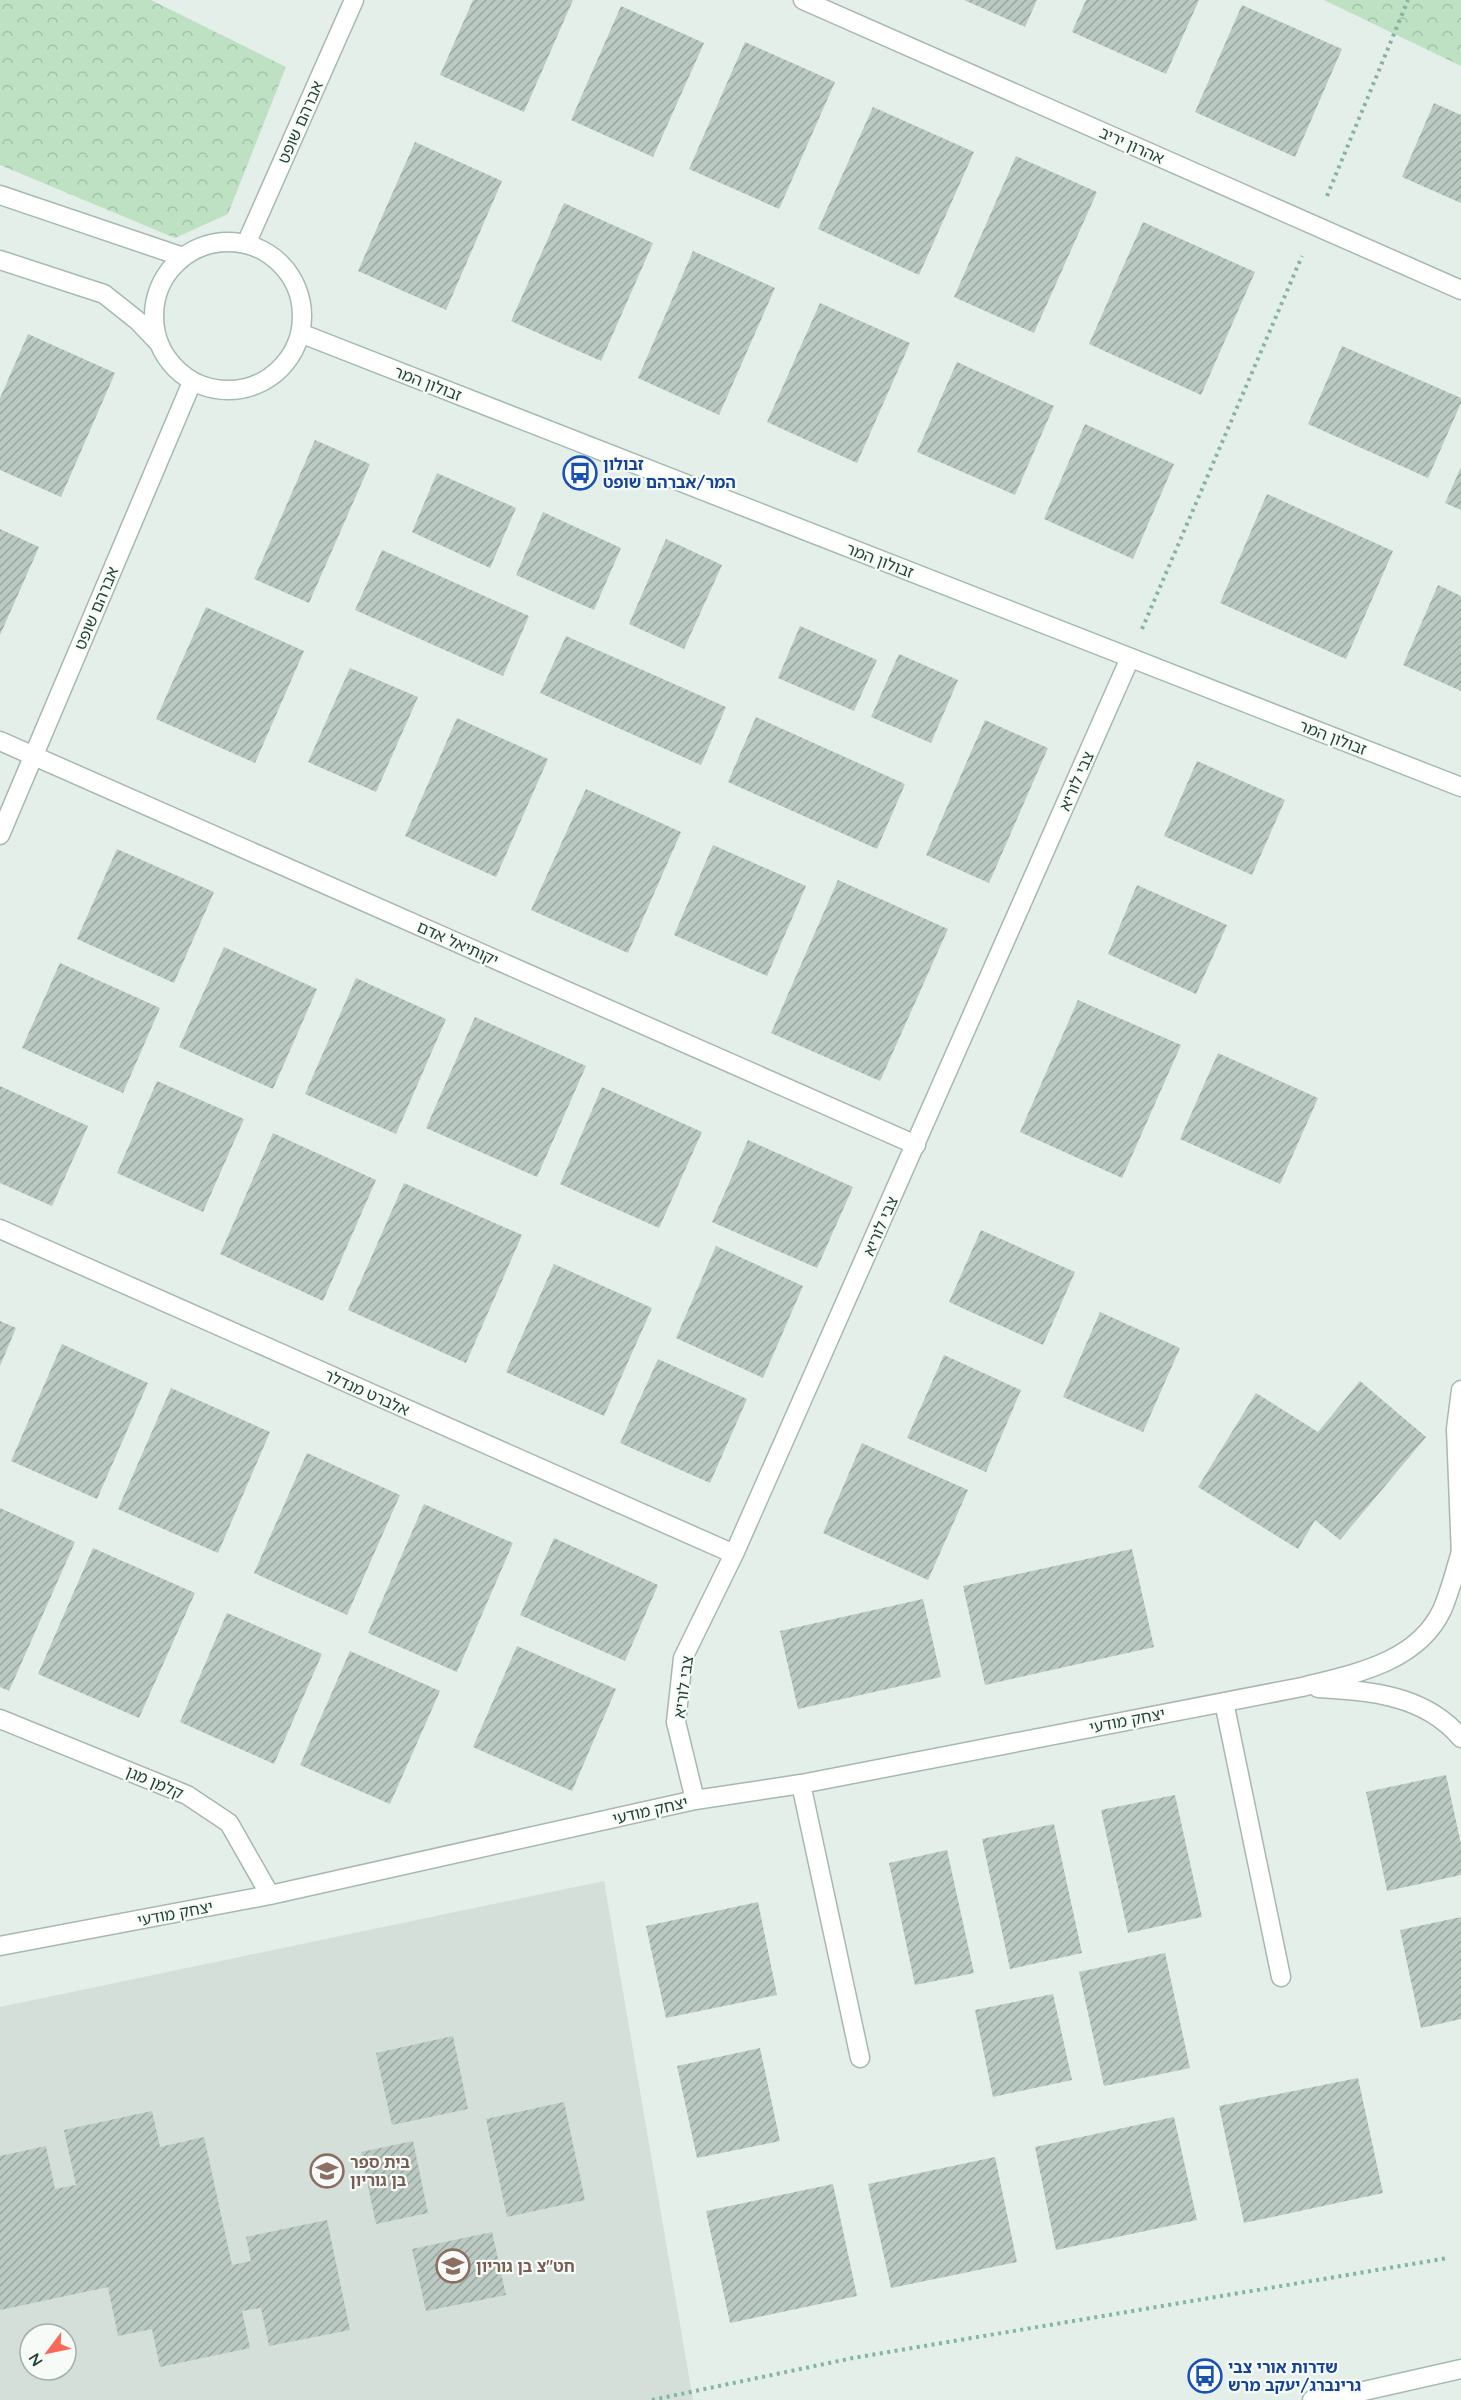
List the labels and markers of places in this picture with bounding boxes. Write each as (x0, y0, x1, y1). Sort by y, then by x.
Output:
place label: זבולון המר/אברהם שופט (603, 454, 736, 492)
bus stop icon: זבולון המר/אברהם שופט (562, 455, 598, 491)
place label: בית ספר בן גוריון (350, 2152, 411, 2190)
school or university icon: בית ספר בן גוריון (309, 2153, 345, 2189)
school or university icon: חט"צ בן גוריון (435, 2248, 471, 2284)
place label: חט"צ בן גוריון (476, 2256, 575, 2276)
place label: שדרות אורי צבי גרינברג/יעקב מרש (1228, 2357, 1361, 2395)
bus stop icon: שדרות אורי צבי גרינברג/יעקב מרש (1187, 2358, 1223, 2394)

